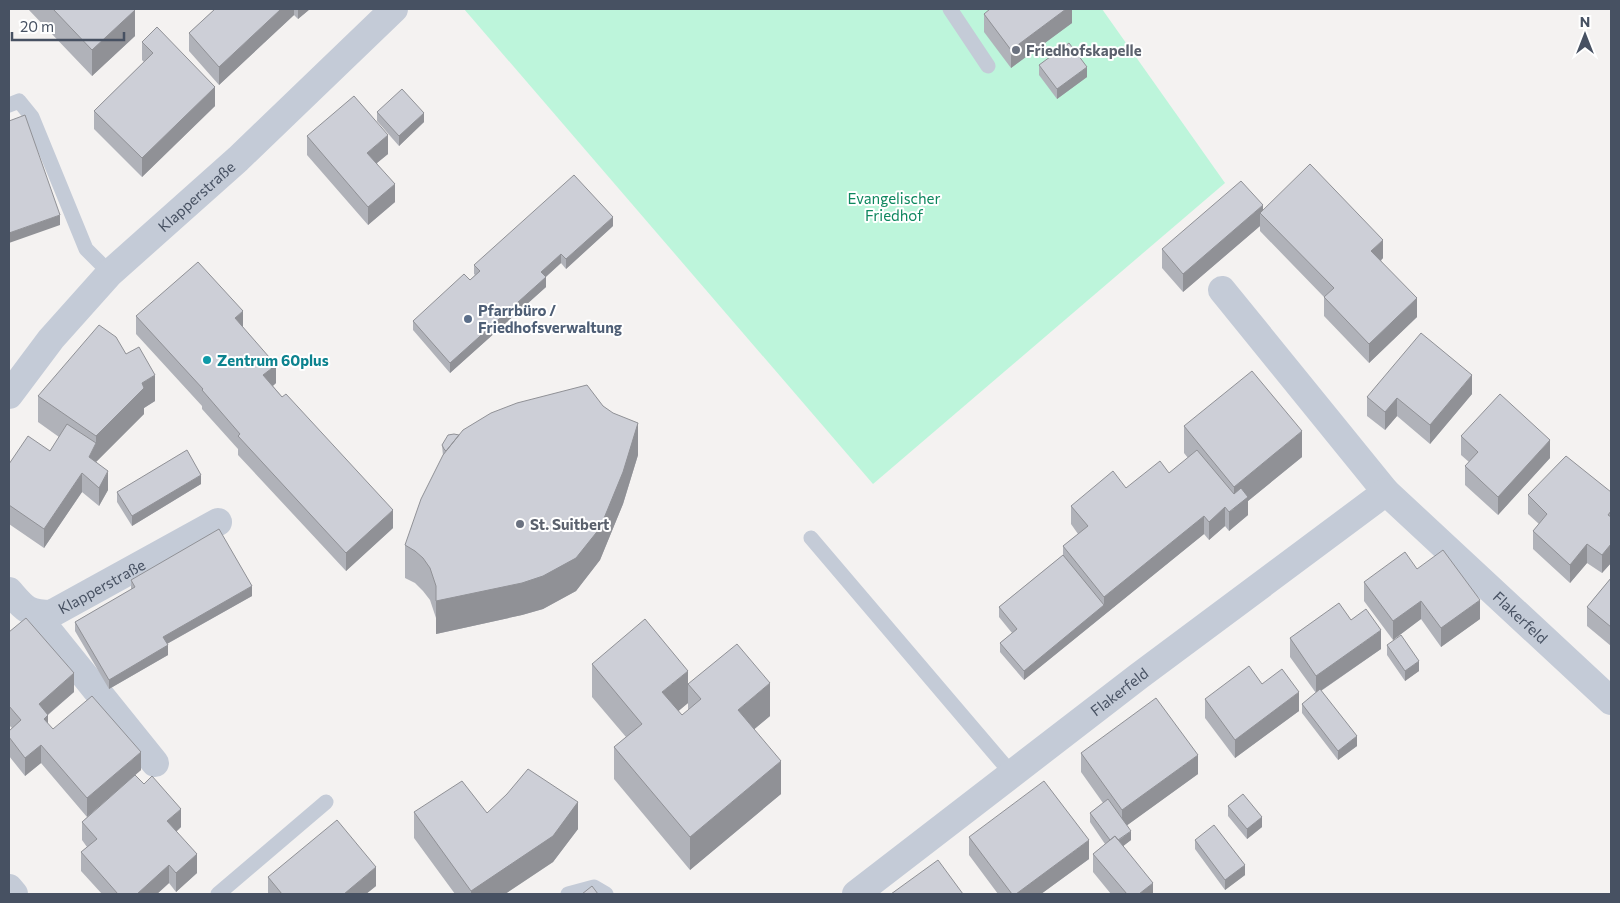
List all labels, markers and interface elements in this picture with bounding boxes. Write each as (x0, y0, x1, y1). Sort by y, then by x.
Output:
scale bar (12, 10, 125, 42)
north arrow (1560, 10, 1610, 60)
text: N (1580, 13, 1590, 30)
text: 20 m (20, 17, 54, 35)
place label: Friedhofskapelle (1026, 41, 1142, 59)
marker: Friedhofskapelle (1010, 44, 1022, 56)
street label: Klapperstraße (154, 157, 238, 235)
park label: Evangelischer Friedhof (848, 189, 940, 224)
place label: Pfarrbüro / Friedhofsverwaltung (478, 301, 622, 336)
marker: Pfarrbüro / Friedhofsverwaltung (462, 313, 474, 325)
place label: Zentrum 60plus (217, 351, 329, 369)
marker: Zentrum 60plus (201, 354, 213, 366)
place label: St. Suitbert (530, 515, 609, 533)
marker: St. Suitbert (514, 518, 526, 530)
street label: Klapperstraße (55, 555, 148, 617)
street label: Flakerfeld (1490, 587, 1552, 647)
street label: Flakerfeld (1087, 664, 1151, 719)

